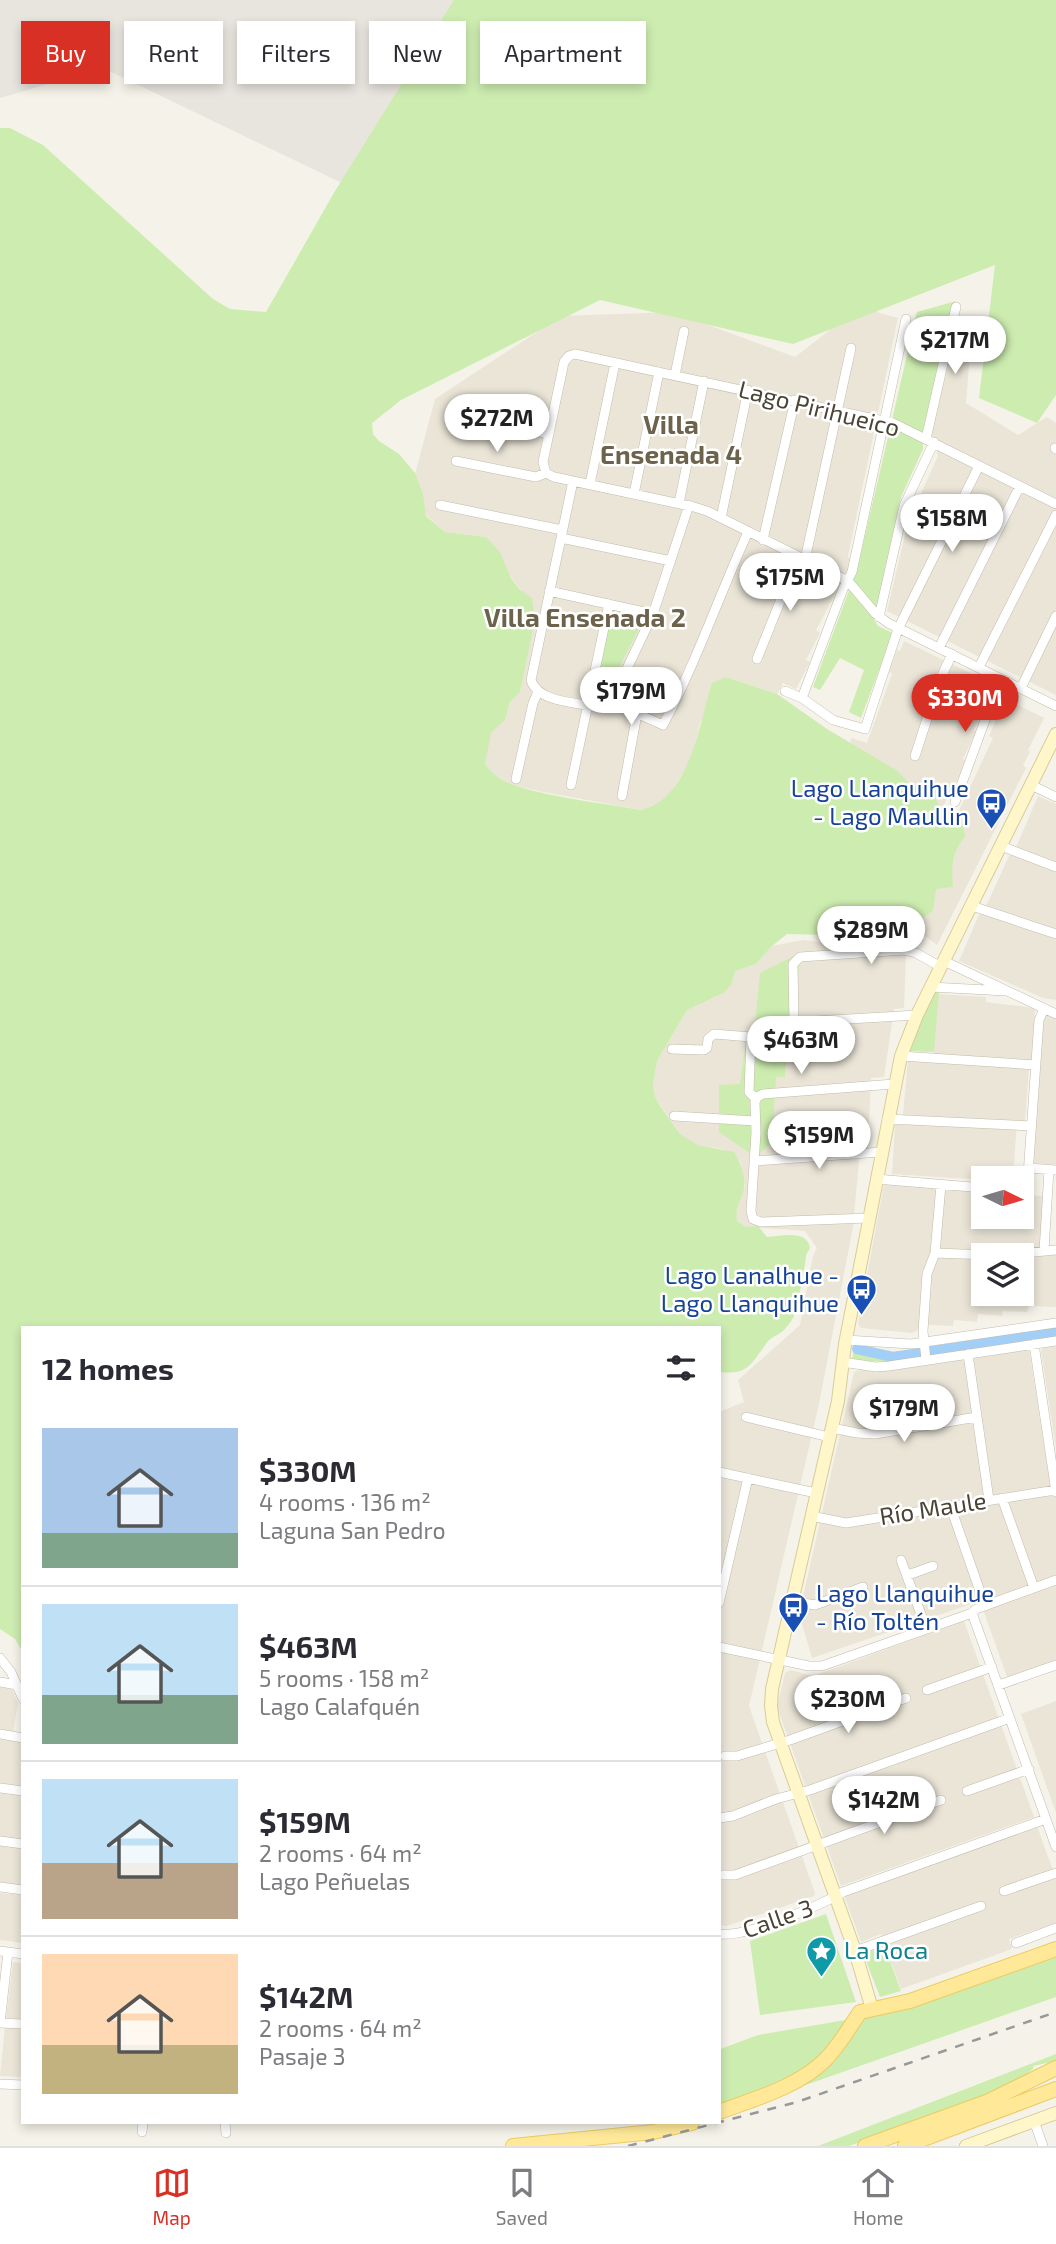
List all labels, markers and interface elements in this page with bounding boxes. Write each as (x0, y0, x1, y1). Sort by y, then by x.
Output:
chip: Buy (21, 21, 110, 84)
chip: Rent (124, 21, 223, 84)
chip: Filters (237, 21, 355, 84)
chip: New (369, 21, 466, 84)
chip: Apartment (480, 21, 646, 84)
pin: $217M (906, 316, 1004, 376)
text: $217M (920, 325, 990, 353)
street label: Lago Pirihueico (736, 374, 903, 442)
pin: $272M (448, 394, 546, 454)
text: $272M (460, 403, 534, 431)
district label: Villa Ensenada 4 (600, 408, 742, 469)
pin: $158M (903, 494, 1001, 554)
text: $158M (916, 503, 988, 531)
pin: $175M (741, 554, 839, 613)
text: $175M (755, 562, 825, 590)
district label: Villa Ensenada 2 (484, 601, 686, 632)
pin: $179M (582, 668, 680, 727)
pin: $330M (916, 674, 1014, 734)
text: $179M (596, 676, 666, 704)
text: $330M (928, 683, 1002, 711)
place label: Lago Llanquihue - Lago Maullin (791, 773, 969, 830)
bus stop icon: Lago Llanquihue - Lago Maullin (975, 786, 1009, 830)
pin: $289M (822, 906, 920, 966)
text: $289M (833, 915, 909, 943)
pin: $463M (752, 1016, 850, 1076)
text: $463M (763, 1025, 839, 1053)
pin: $159M (770, 1112, 868, 1171)
text: $159M (784, 1120, 854, 1148)
north arrow (971, 1166, 1034, 1228)
map controls (971, 1166, 1034, 1306)
button: layers (971, 1243, 1034, 1306)
place label: Lago Lanalhue - Lago Llanquihue (661, 1260, 839, 1317)
bus stop icon: Lago Lanalhue - Lago Llanquihue (845, 1273, 879, 1317)
icon: filters (662, 1349, 700, 1387)
text: 12 homes (42, 1350, 174, 1386)
pin: $179M (855, 1384, 953, 1444)
text: $179M (869, 1393, 939, 1421)
text: $330M (259, 1452, 357, 1488)
icon: home (98, 1456, 182, 1540)
street label: Río Maule (877, 1485, 988, 1530)
text: 4 rooms · 136 m² (259, 1488, 431, 1516)
text: Laguna San Pedro (259, 1516, 445, 1544)
place label: Lago Llanquihue - Río Toltén (816, 1578, 994, 1635)
bus stop icon: Lago Llanquihue - Río Toltén (776, 1591, 810, 1635)
text: $463M (259, 1628, 358, 1664)
icon: home (98, 1632, 182, 1716)
text: 5 rooms · 158 m² (259, 1664, 429, 1692)
pin: $230M (799, 1676, 897, 1735)
text: $230M (810, 1684, 886, 1712)
text: Lago Calafquén (259, 1692, 420, 1720)
pin: $142M (835, 1776, 933, 1836)
text: $142M (848, 1785, 920, 1813)
text: $159M (259, 1803, 351, 1839)
icon: home (98, 1807, 182, 1891)
text: 2 rooms · 64 m² (259, 1839, 422, 1867)
text: Lago Peñuelas (259, 1867, 410, 1895)
street label: Calle 3 (738, 1892, 817, 1943)
place icon: La Roca (804, 1934, 838, 1978)
place label: La Roca (844, 1935, 928, 1964)
text: $142M (259, 1978, 353, 2014)
icon: home (98, 1982, 182, 2066)
text: 2 rooms · 64 m² (259, 2014, 422, 2042)
text: Pasaje 3 (259, 2042, 345, 2070)
tab: Map (153, 2164, 191, 2229)
tab: Saved (496, 2164, 548, 2229)
tab: Home (853, 2164, 903, 2229)

